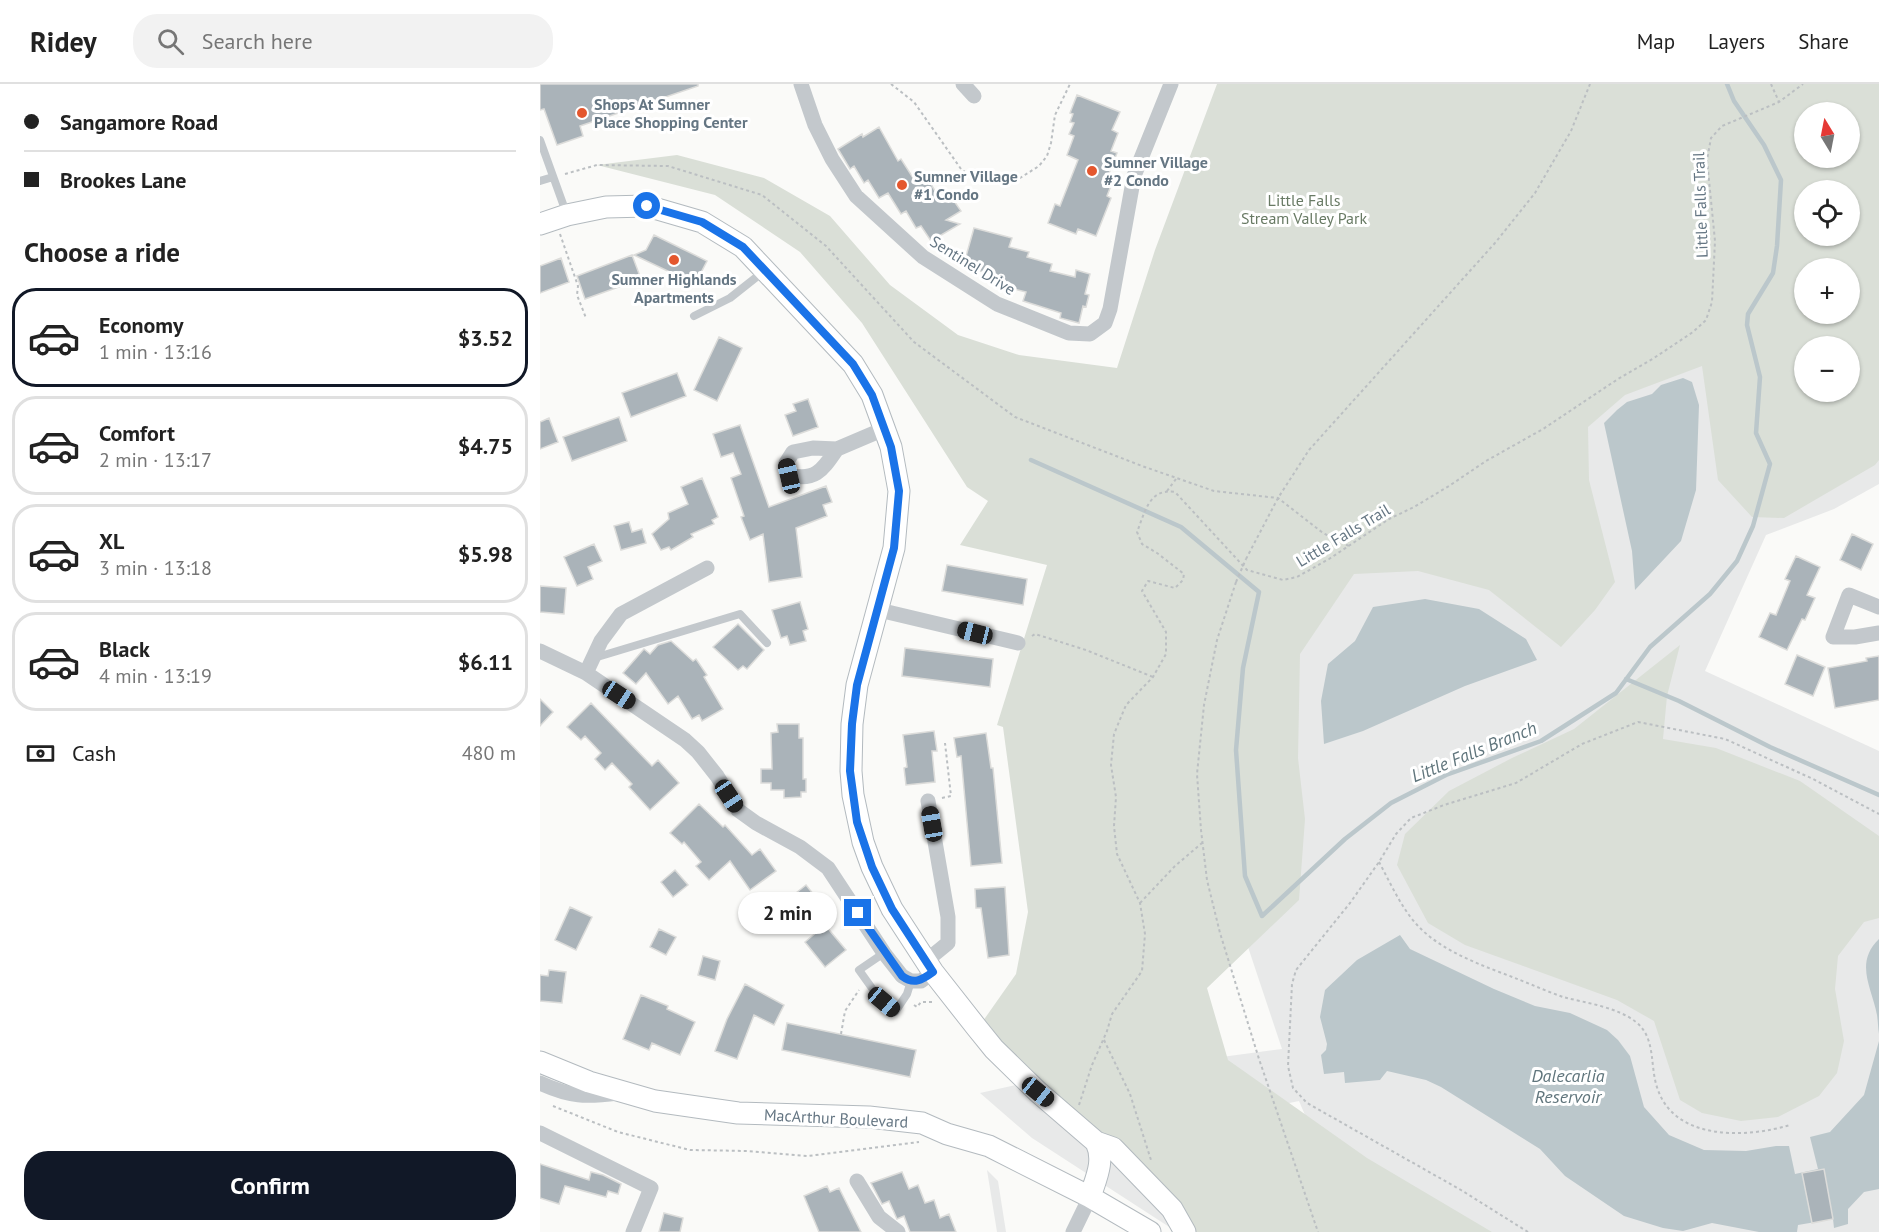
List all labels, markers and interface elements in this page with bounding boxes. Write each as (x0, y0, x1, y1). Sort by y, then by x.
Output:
search box (133, 14, 553, 68)
text: Ridey (30, 23, 97, 60)
icon: search (154, 25, 187, 58)
text: Search here (202, 27, 313, 55)
text: Map (1637, 28, 1675, 55)
text: Layers (1708, 28, 1765, 55)
text: Share (1798, 28, 1849, 55)
place label: Shops At Sumner Place Shopping Center (594, 94, 748, 132)
north arrow (1794, 102, 1860, 168)
map controls (1794, 102, 1860, 402)
marker: Shops At Sumner Place Shopping Center (575, 106, 589, 120)
text: Sangamore Road (60, 108, 218, 136)
street label: Little Falls Trail (1688, 151, 1712, 258)
place label: Sumner Village #2 Condo (1104, 152, 1208, 190)
marker: Sumner Village #2 Condo (1085, 164, 1099, 178)
text: Brookes Lane (60, 166, 186, 194)
place label: Sumner Village #1 Condo (914, 166, 1018, 204)
marker: Sumner Village #1 Condo (895, 178, 909, 192)
button: locate (1794, 180, 1860, 246)
park label: Little Falls Stream Valley Park (1241, 190, 1367, 228)
route start (633, 192, 660, 219)
street label: Sentinel Drive (927, 231, 1019, 299)
text: Choose a ride (24, 235, 180, 269)
marker: Sumner Highlands Apartments (667, 253, 681, 267)
button: + (1794, 258, 1860, 324)
place label: Sumner Highlands Apartments (611, 269, 737, 307)
icon: car (27, 311, 81, 365)
text: Economy (99, 311, 183, 339)
text: $3.52 (458, 324, 513, 352)
button: − (1794, 336, 1860, 402)
text: 1 min · 13:16 (99, 339, 212, 365)
icon: car (27, 419, 81, 473)
text: Comfort (99, 419, 175, 447)
text: $4.75 (458, 432, 513, 460)
text: 2 min · 13:17 (99, 447, 212, 473)
car (776, 456, 802, 496)
street label: Little Falls Trail (1292, 499, 1394, 571)
icon: car (27, 527, 81, 581)
text: XL (99, 527, 124, 555)
text: $5.98 (458, 540, 513, 568)
text: 3 min · 13:18 (99, 555, 212, 581)
car (955, 620, 995, 646)
icon: car (27, 635, 81, 689)
text: Black (99, 635, 150, 663)
text: $6.11 (458, 648, 513, 676)
text: 4 min · 13:19 (99, 663, 212, 689)
car (599, 678, 639, 712)
water label: Little Falls Branch (1408, 716, 1540, 787)
icon: cash (24, 737, 57, 770)
text: Cash (72, 739, 116, 767)
text: 480 m (462, 740, 516, 766)
car (711, 776, 747, 816)
car (920, 805, 944, 843)
callout: 2 min (738, 892, 837, 934)
route end (844, 899, 871, 926)
text: 2 min (763, 900, 812, 926)
car (864, 984, 904, 1020)
water label: Dalecarlia Reservoir (1531, 1064, 1605, 1108)
car (1018, 1074, 1058, 1110)
street label: MacArthur Boulevard (763, 1104, 909, 1132)
button: Confirm (24, 1151, 516, 1220)

